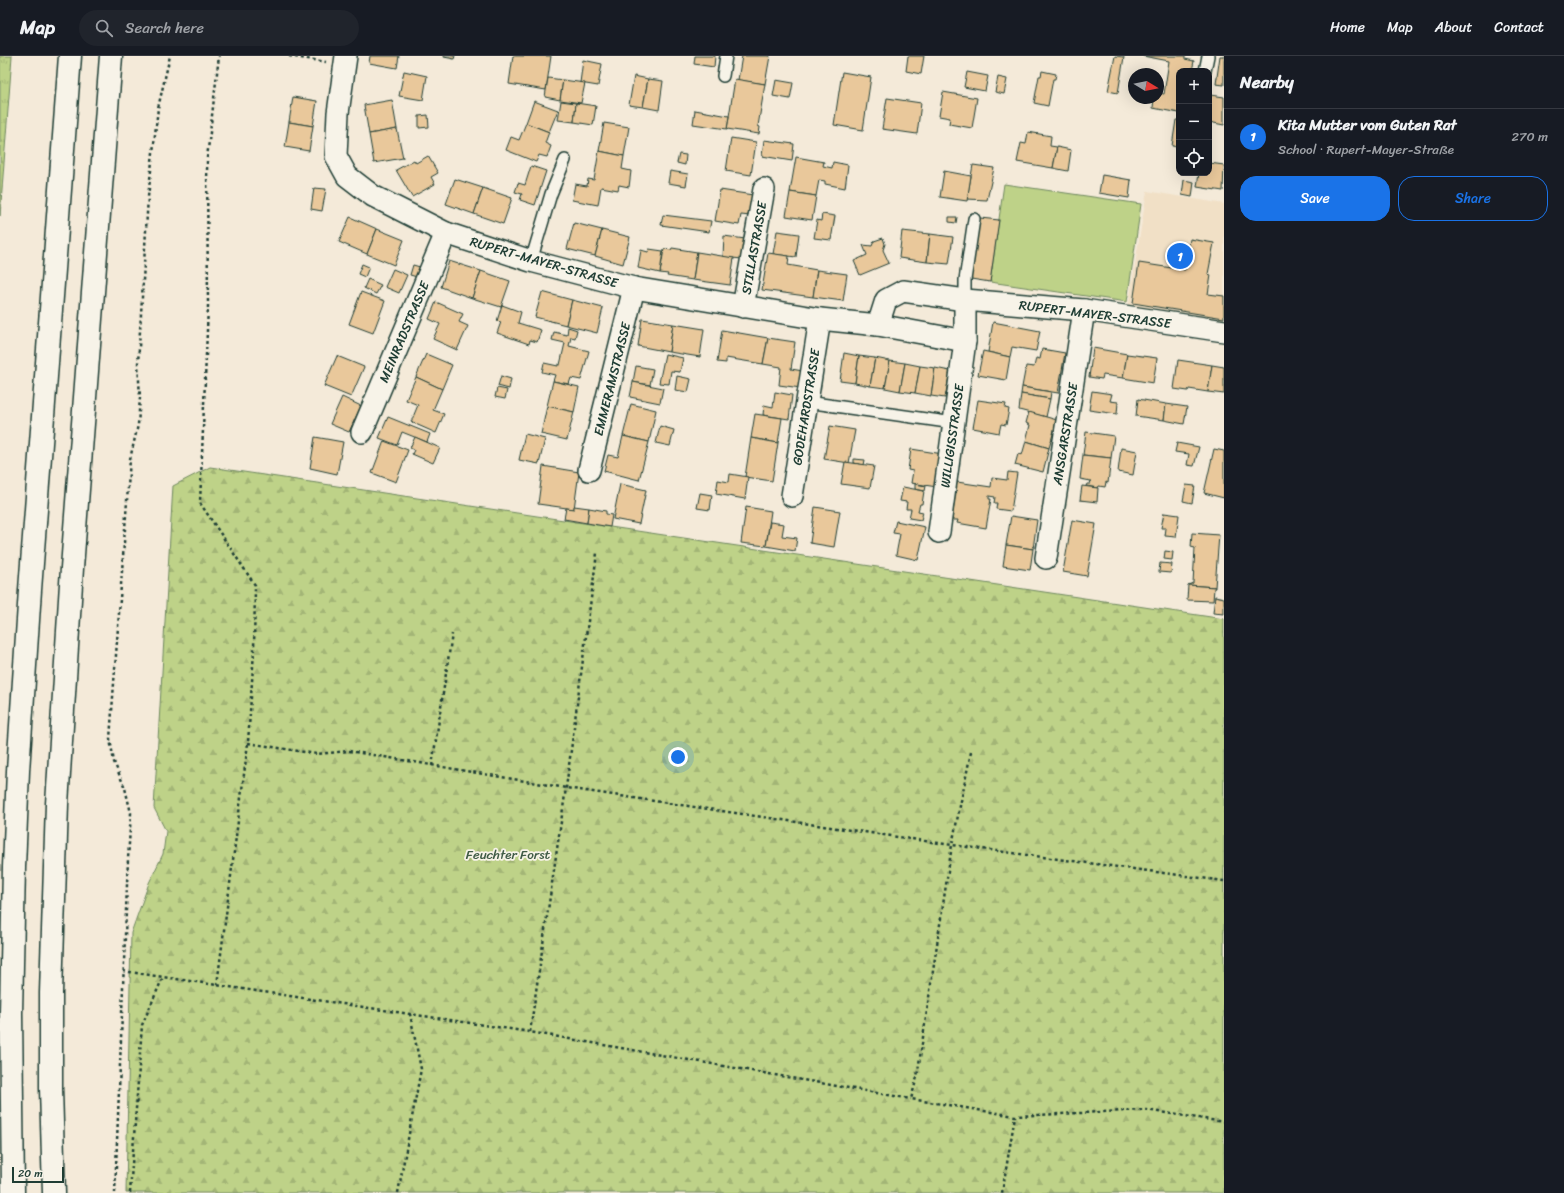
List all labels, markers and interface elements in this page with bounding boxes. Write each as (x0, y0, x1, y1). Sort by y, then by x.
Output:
search box (79, 10, 359, 46)
text: Map (20, 11, 55, 44)
text: Search here (125, 15, 204, 41)
text: Home (1330, 15, 1365, 40)
text: Map (1387, 15, 1413, 40)
text: About (1435, 15, 1472, 40)
text: Contact (1494, 15, 1544, 40)
icon: search (93, 17, 115, 39)
text: Nearby (1240, 67, 1294, 97)
north arrow (1128, 68, 1164, 104)
map controls (1176, 68, 1212, 176)
button: + (1176, 68, 1212, 104)
button: − (1176, 104, 1212, 140)
text: Kita Mutter vom Guten Rat (1278, 112, 1457, 138)
text: 1 (1250, 125, 1256, 148)
text: 270 m (1511, 125, 1548, 148)
text: School · Rupert-Mayer-Straße (1278, 138, 1454, 161)
button: locate (1176, 140, 1212, 176)
button: Save (1240, 176, 1390, 221)
button: Share (1398, 176, 1548, 221)
street label: STILLASTRASSE (735, 199, 774, 296)
street label: RUPERT-MAYER-STRASSE (467, 230, 621, 294)
pin: 1 (1167, 241, 1193, 271)
street label: MEINRADSTRASSE (372, 277, 436, 386)
street label: RUPERT-MAYER-STRASSE (1018, 293, 1173, 335)
street label: EMMERAMSTRASSE (587, 319, 637, 438)
street label: GODEHARDSTRASSE (785, 346, 827, 467)
street label: ANSGARSTRASSE (1045, 380, 1085, 488)
street label: WILLIGISSTRASSE (933, 382, 971, 489)
your location (668, 747, 688, 767)
park label: Feuchter Forst (466, 843, 550, 866)
text: 20 m (18, 1164, 43, 1183)
scale bar (12, 1165, 64, 1184)

